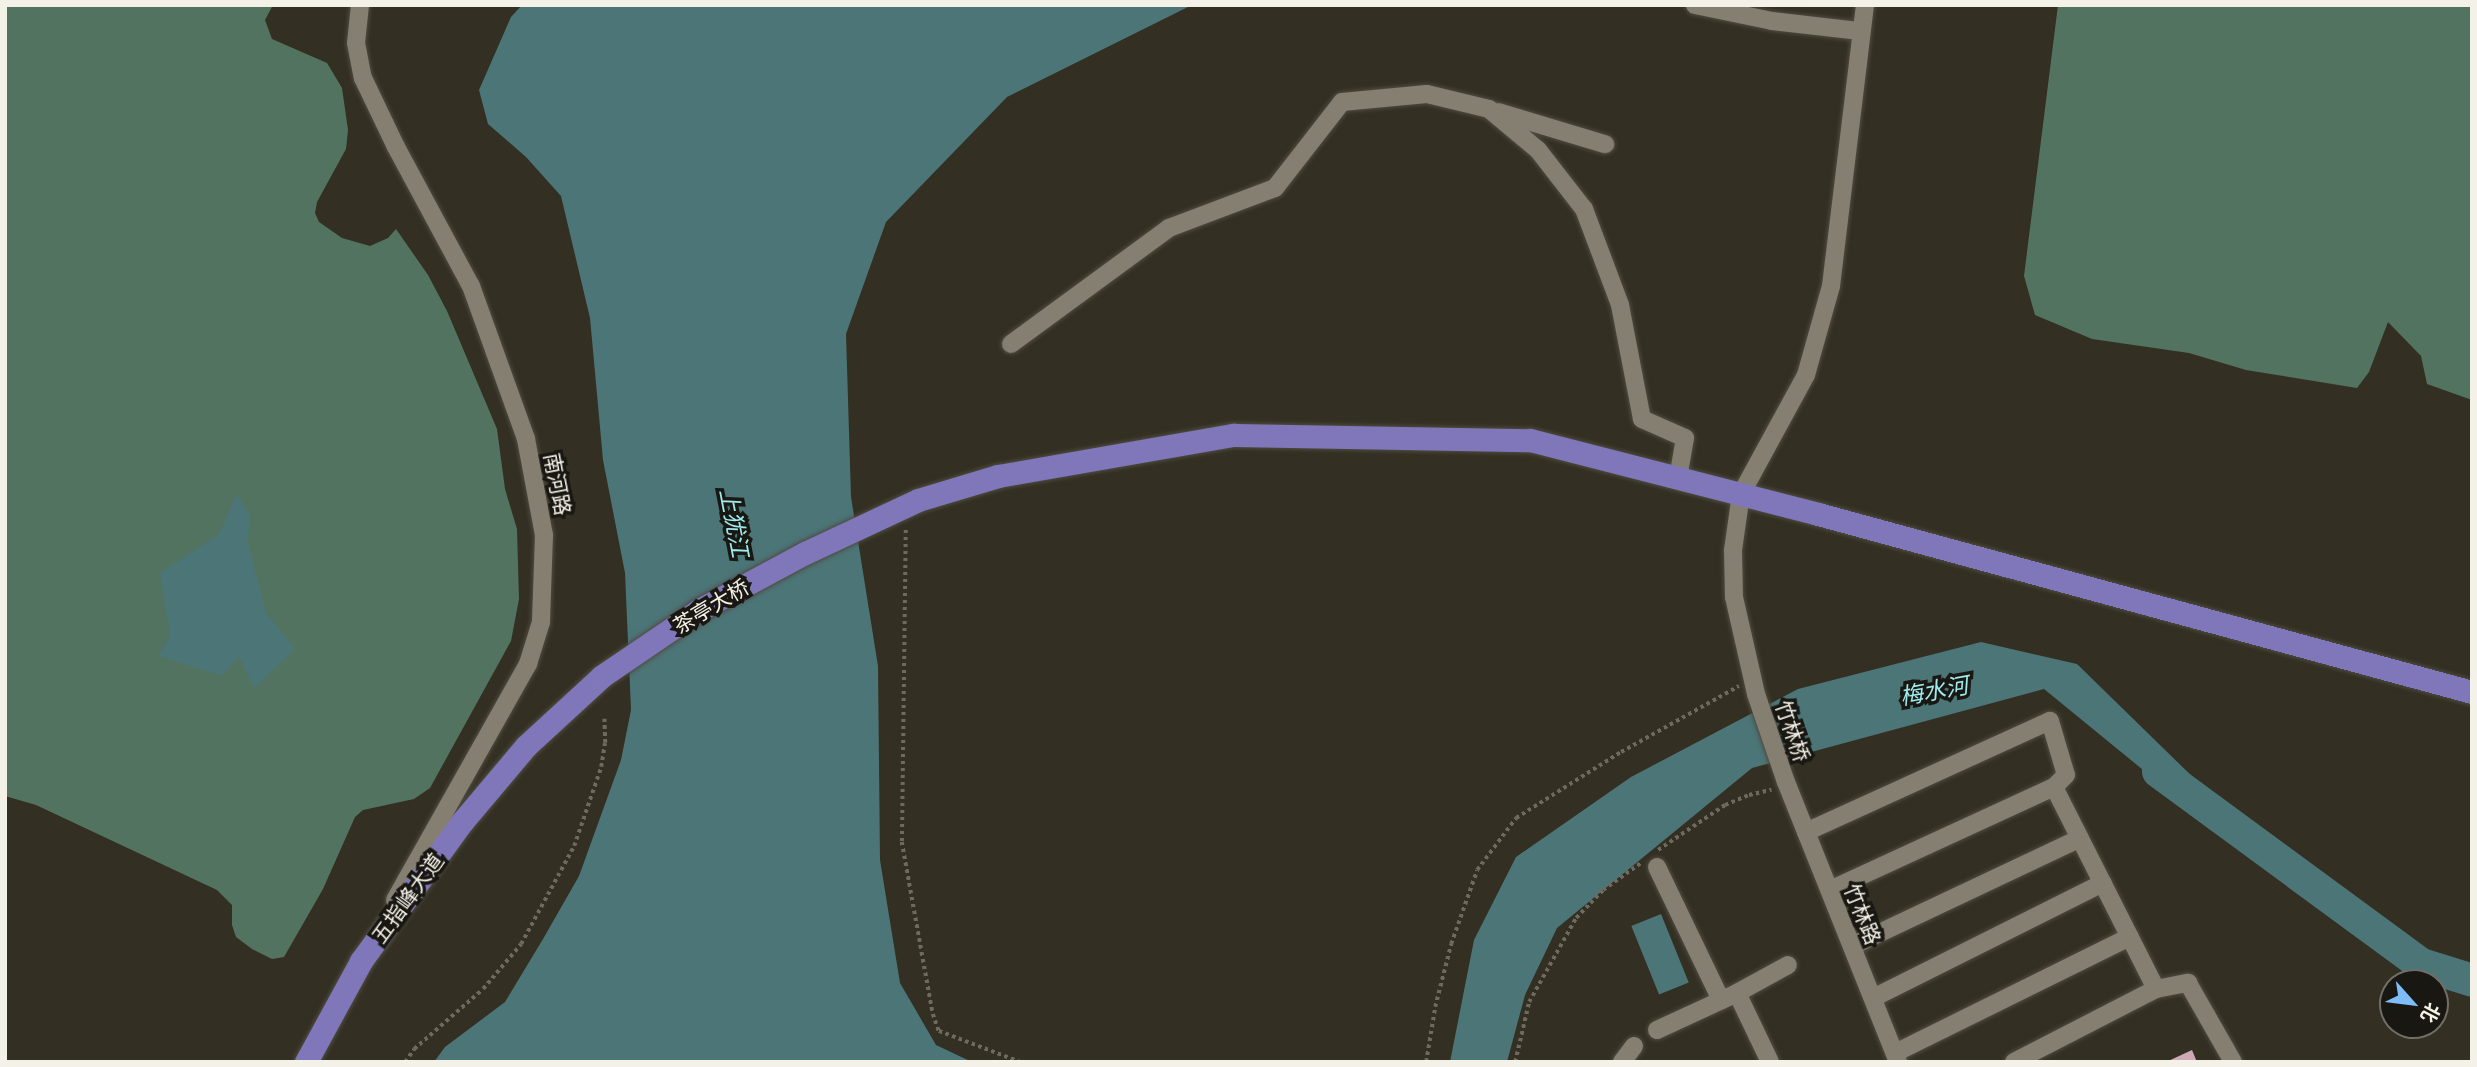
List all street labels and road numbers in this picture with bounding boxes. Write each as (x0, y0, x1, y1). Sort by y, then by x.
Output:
street label: 南河路 (540, 451, 576, 517)
street label: 茶亭大桥 (669, 574, 753, 638)
street label: 竹林桥 (1771, 697, 1815, 765)
street label: 五指峰大道 (366, 848, 448, 948)
street label: 竹林路 (1840, 880, 1886, 948)

